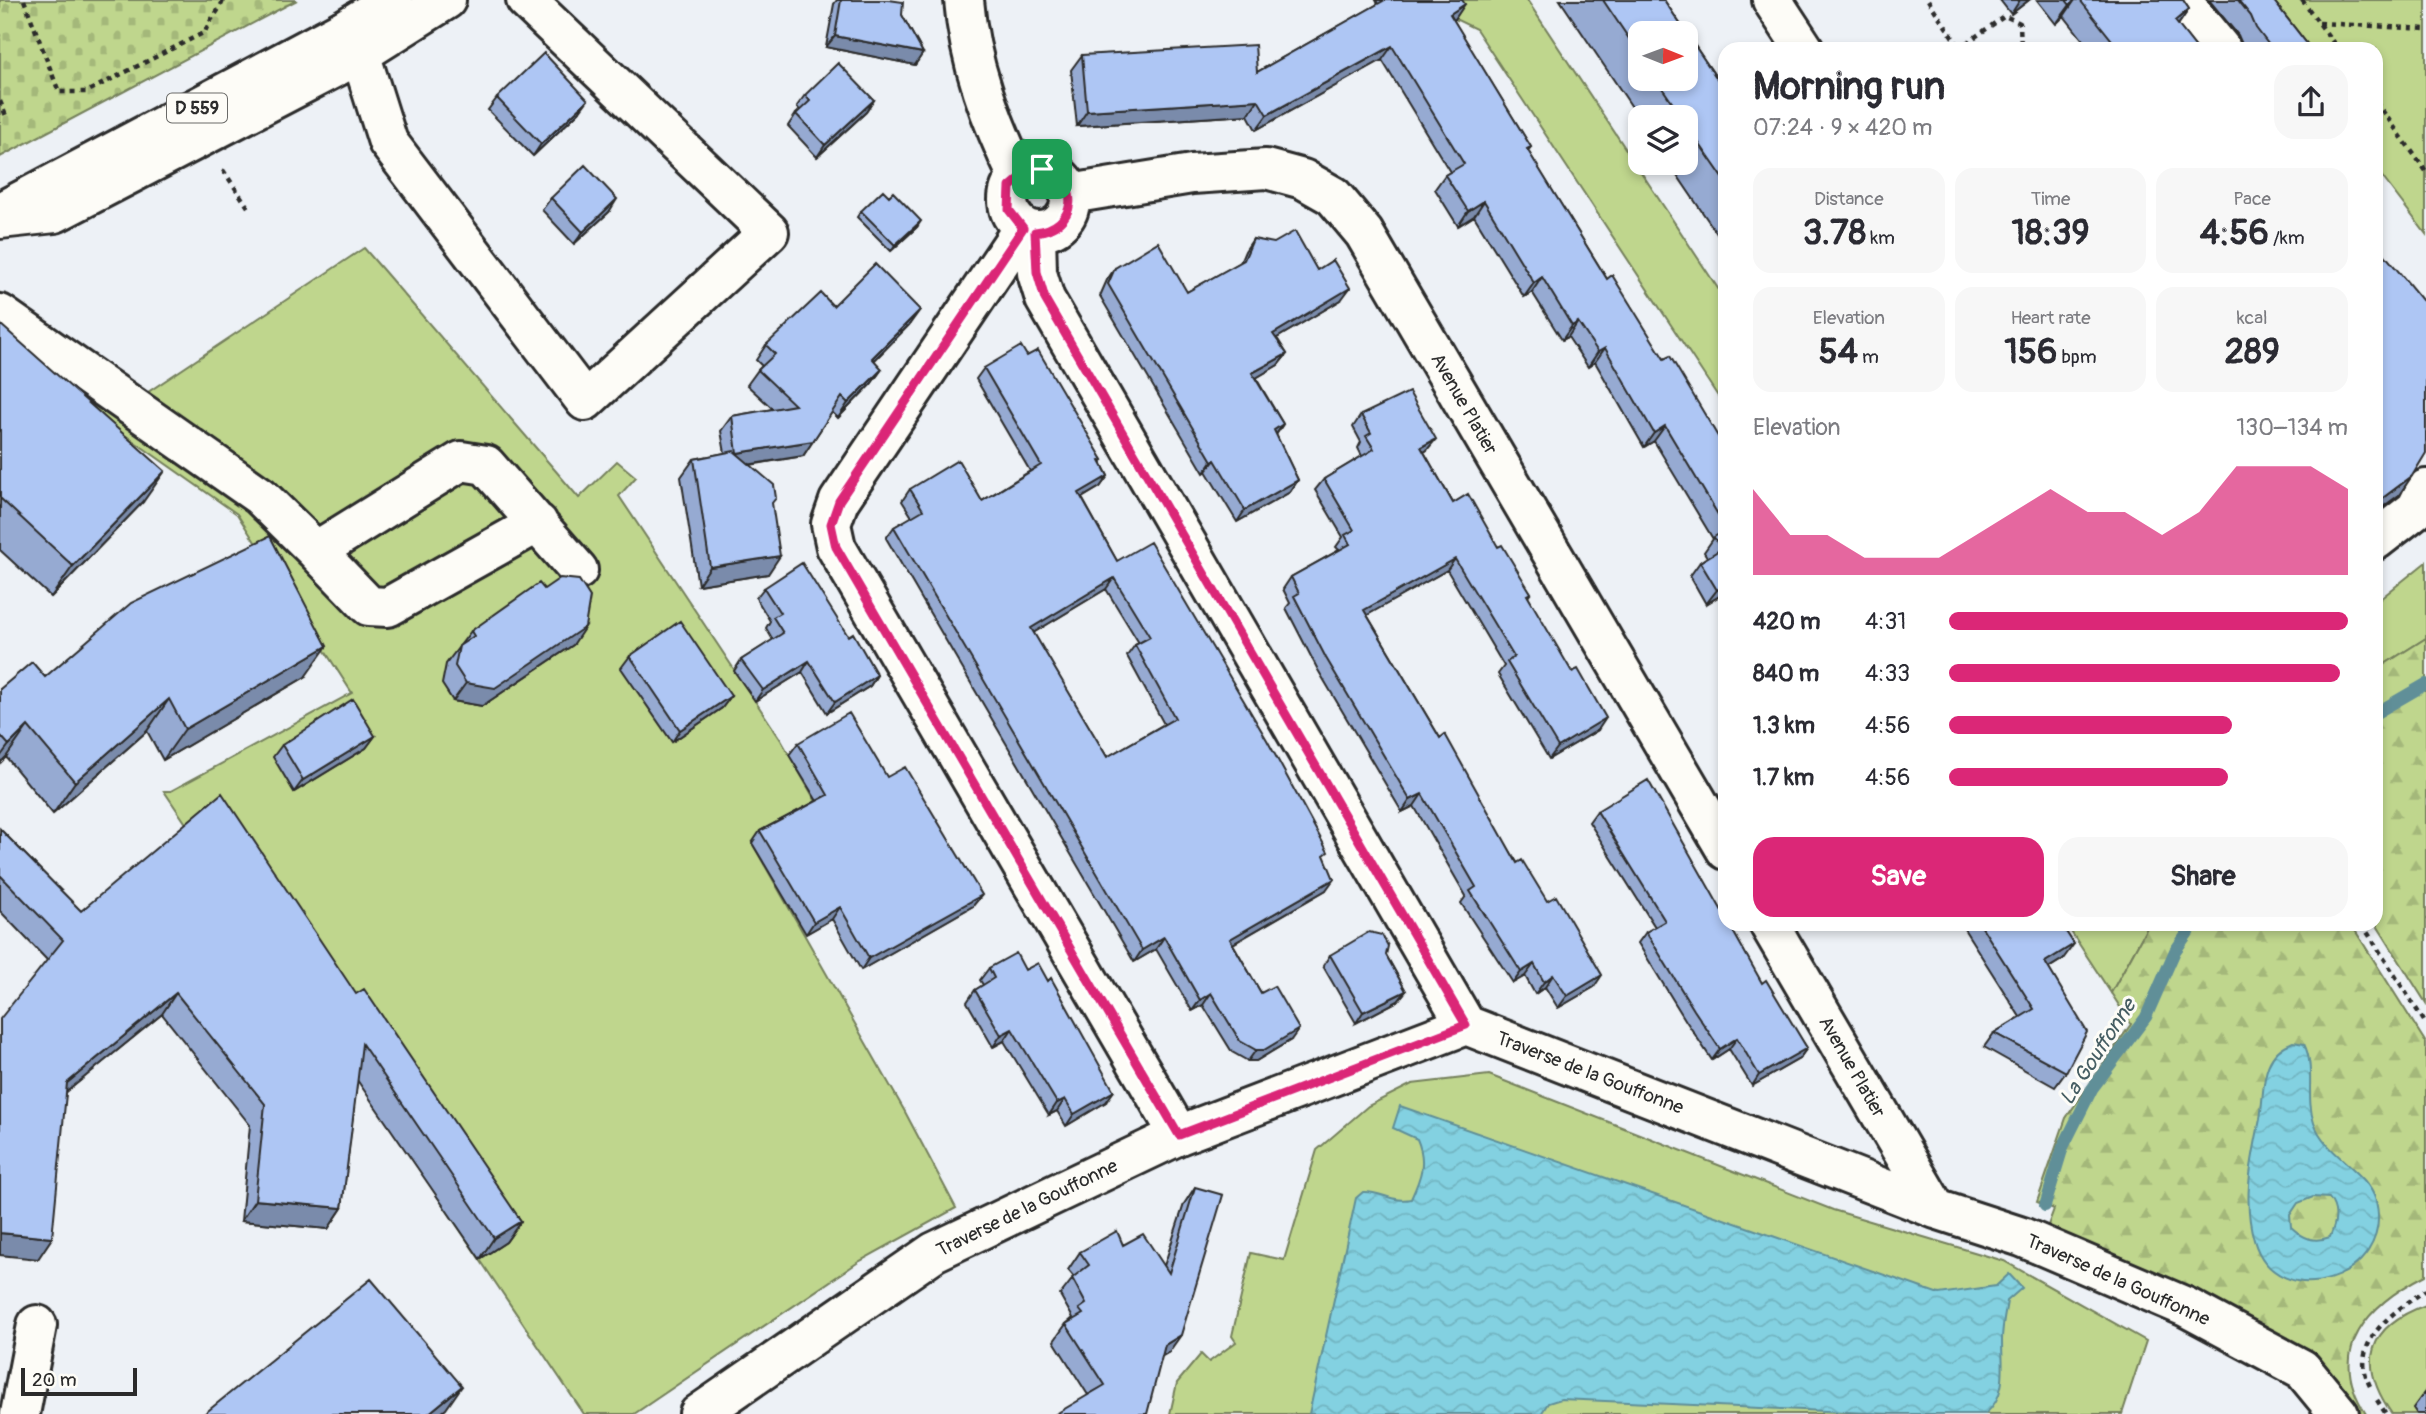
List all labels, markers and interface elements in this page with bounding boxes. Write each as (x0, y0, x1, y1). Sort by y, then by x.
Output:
north arrow (1628, 21, 1698, 91)
map controls (1628, 21, 1698, 175)
text: Morning run (1753, 63, 1945, 111)
button: share (2274, 65, 2348, 139)
road number: D 559 (167, 94, 227, 122)
button: layers (1628, 105, 1698, 175)
text: 07:24 · 9 × 420 m (1753, 113, 1932, 142)
pin (1012, 139, 1072, 199)
icon: arrive (1023, 150, 1061, 188)
text: Distance (1814, 187, 1884, 211)
text: Time (2031, 187, 2070, 211)
text: Pace (2233, 187, 2271, 211)
text: 3.78 (1803, 211, 1866, 255)
text: 18:39 (2011, 211, 2090, 255)
text: 4:56 (2200, 211, 2269, 255)
text: km (1866, 226, 1895, 250)
text: /km (2269, 226, 2305, 250)
text: Elevation (1813, 306, 1885, 330)
text: Heart rate (2010, 306, 2091, 330)
text: kcal (2237, 306, 2268, 330)
text: 54 (1819, 330, 1858, 374)
text: 156 (2004, 330, 2057, 374)
text: 289 (2225, 330, 2280, 374)
text: m (1858, 345, 1879, 369)
text: bpm (2057, 345, 2097, 369)
street label: Avenue Platier (1425, 349, 1503, 459)
text: Elevation (1753, 413, 1841, 442)
text: 130–134 m (2236, 413, 2348, 442)
text: 420 m (1753, 607, 1820, 636)
text: 4:31 (1865, 607, 1906, 636)
text: 840 m (1753, 659, 1819, 688)
text: 4:33 (1865, 659, 1910, 688)
text: 1.3 km (1753, 711, 1815, 740)
text: 4:56 (1865, 711, 1910, 740)
text: 1.7 km (1753, 763, 1814, 792)
text: 4:56 (1865, 763, 1910, 792)
button: Save (1753, 837, 2044, 917)
button: Share (2058, 837, 2348, 917)
water label: La Gouffonne (2054, 992, 2144, 1110)
street label: Avenue Platier (1813, 1012, 1891, 1122)
street label: Traverse de la Gouffonne (1493, 1026, 1688, 1120)
street label: Traverse de la Gouffonne (933, 1153, 1122, 1262)
street label: Traverse de la Gouffonne (2022, 1229, 2214, 1332)
scale bar (21, 1365, 136, 1397)
text: 20 m (32, 1368, 77, 1392)

